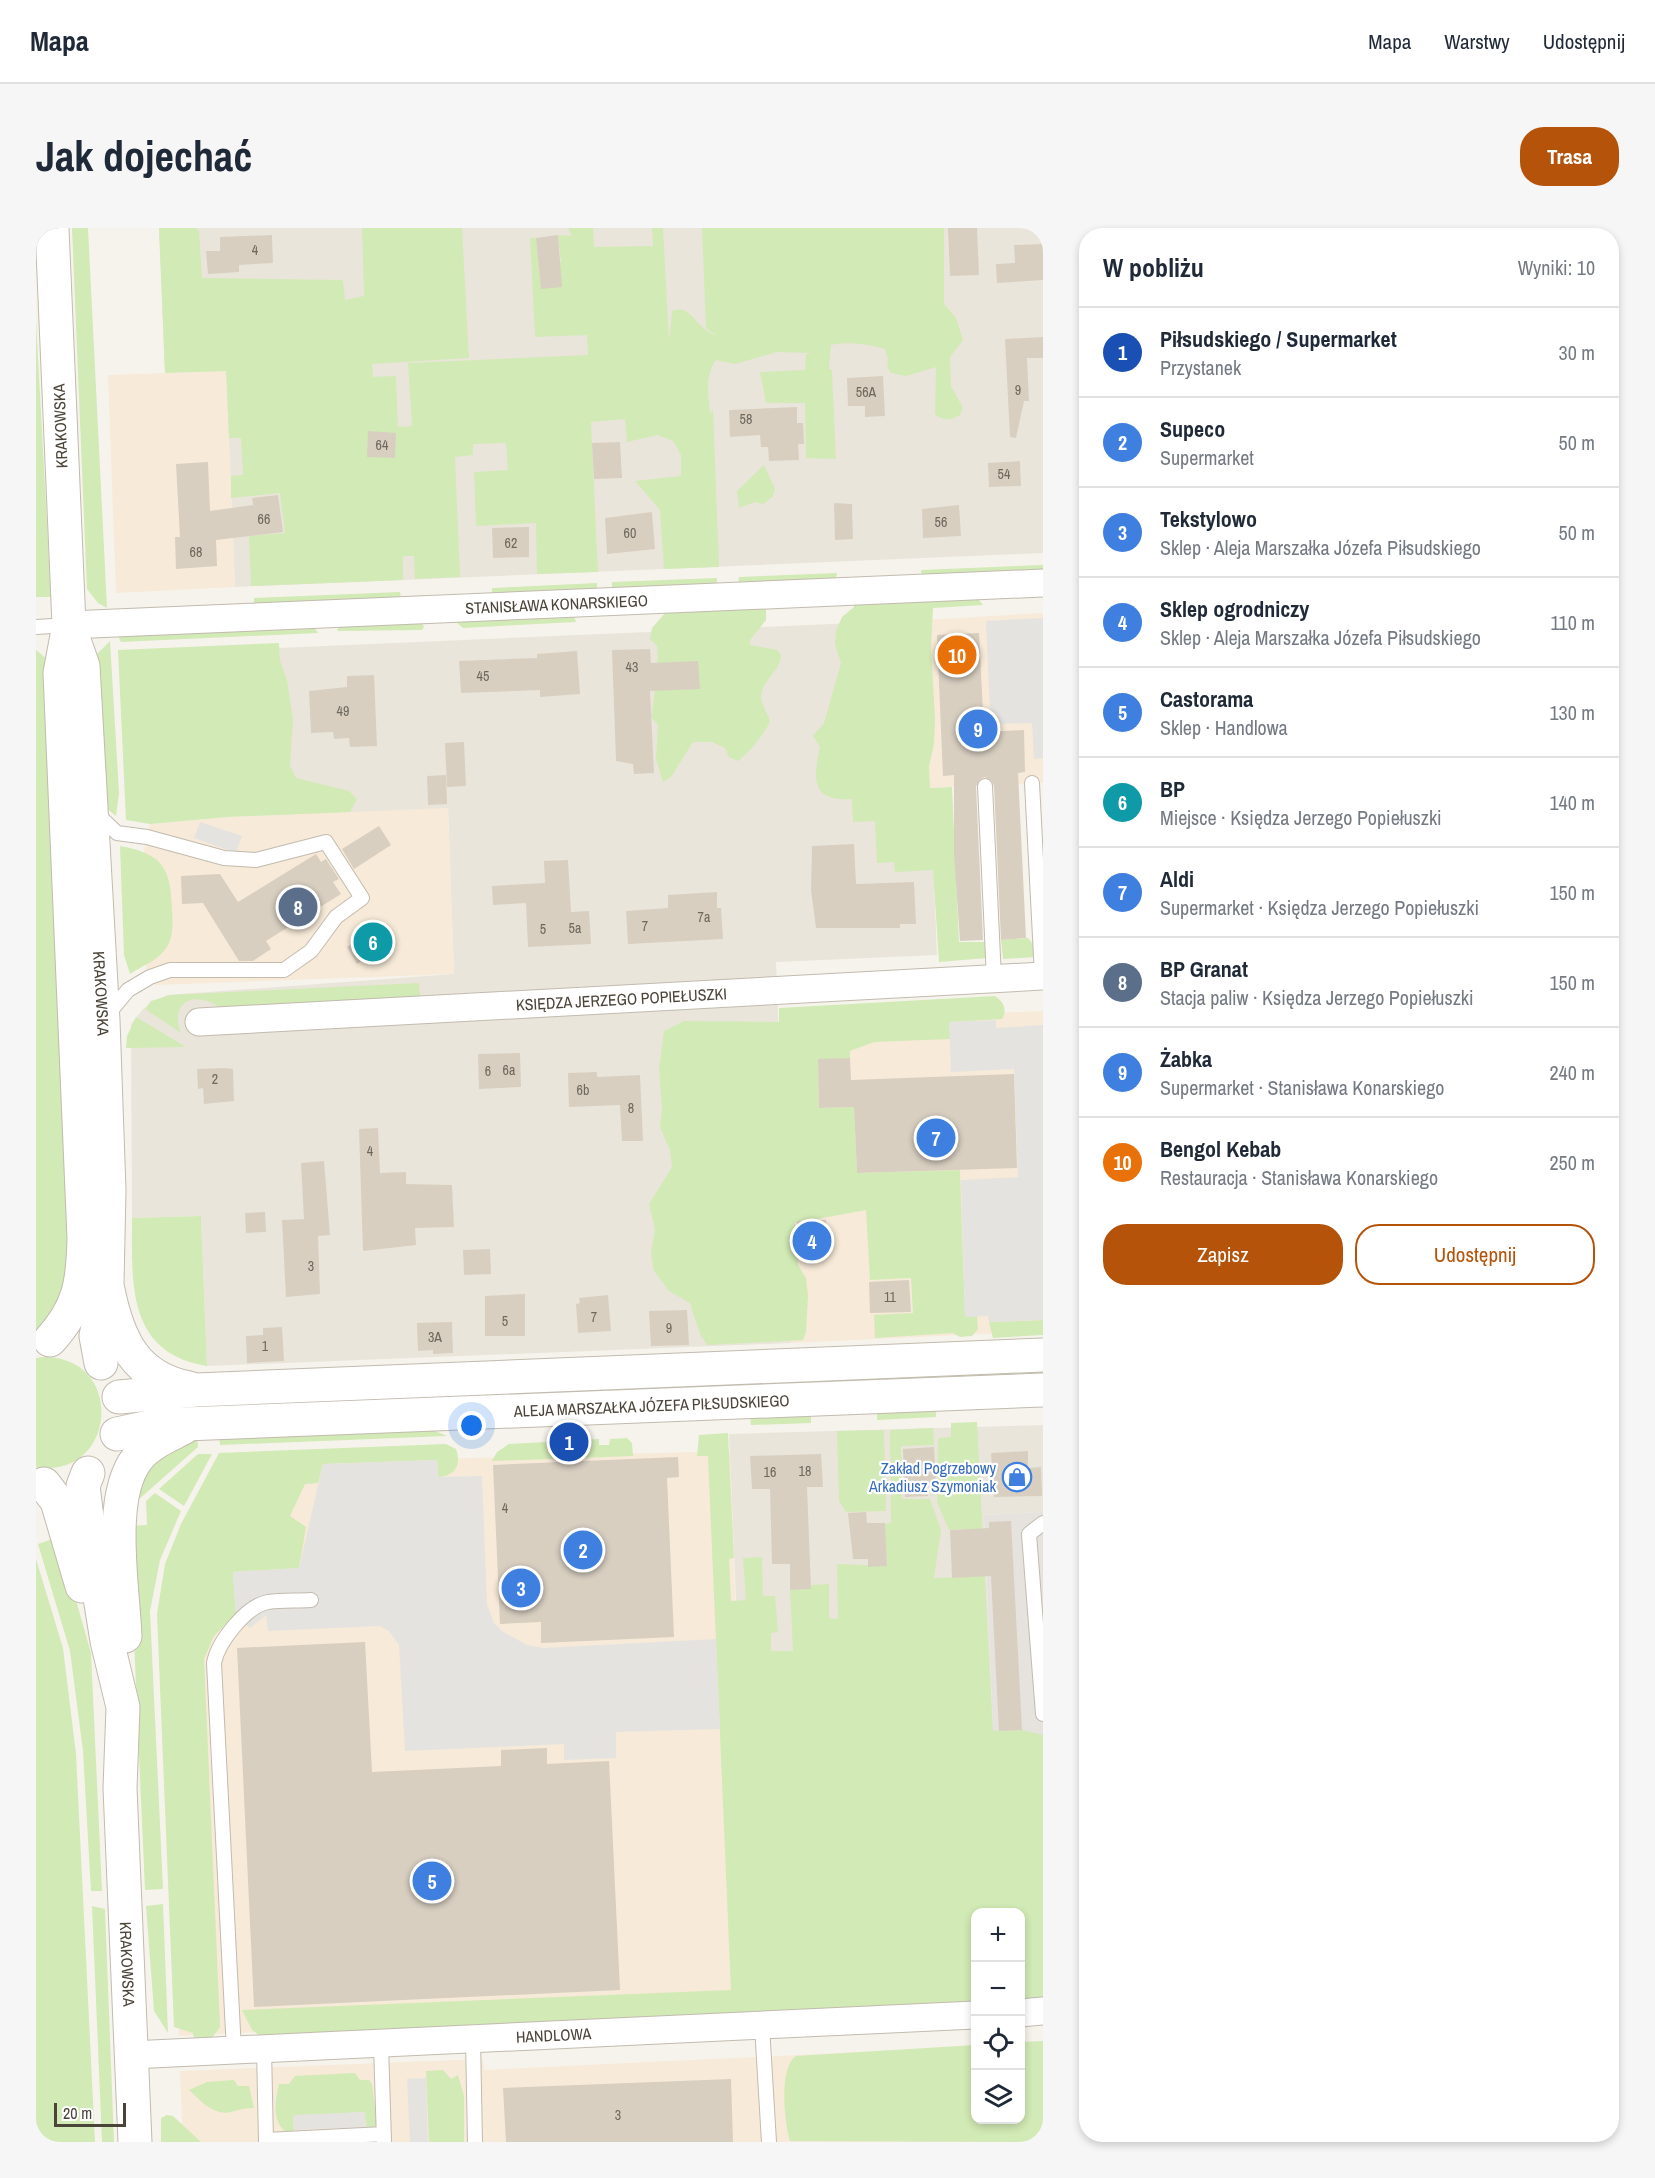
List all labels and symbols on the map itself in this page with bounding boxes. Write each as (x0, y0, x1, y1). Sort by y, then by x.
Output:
house number: 4 (252, 241, 259, 259)
house number: 9 (1015, 381, 1021, 399)
street label: KRAKOWSKA (48, 383, 72, 469)
house number: 56A (856, 383, 877, 401)
house number: 58 (740, 410, 752, 428)
house number: 64 (376, 436, 389, 454)
house number: 54 (998, 465, 1011, 483)
house number: 66 (258, 510, 270, 528)
house number: 56 (935, 513, 947, 531)
house number: 60 (624, 524, 636, 542)
house number: 62 (505, 534, 517, 552)
house number: 68 (190, 543, 202, 561)
street label: STANISŁAWA KONARSKIEGO (465, 589, 648, 619)
pin: 10 (938, 632, 976, 678)
house number: 43 (626, 658, 638, 676)
house number: 45 (477, 667, 489, 685)
house number: 49 (337, 702, 349, 720)
pin: 9 (958, 706, 998, 752)
pin: 8 (278, 884, 318, 930)
house number: 7a (698, 908, 711, 926)
house number: 7 (642, 917, 648, 935)
house number: 5a (569, 919, 582, 937)
pin: 6 (354, 920, 392, 964)
house number: 5 (540, 920, 546, 938)
street label: KRAKOWSKA (88, 951, 115, 1036)
street label: KSIĘDZA JERZEGO POPIEŁUSZKI (515, 982, 727, 1016)
house number: 6a (503, 1061, 516, 1079)
house number: 6 (485, 1062, 491, 1080)
house number: 2 (212, 1070, 218, 1088)
house number: 6b (577, 1081, 589, 1099)
house number: 8 (628, 1099, 634, 1117)
pin: 7 (916, 1116, 956, 1160)
house number: 4 (367, 1142, 374, 1160)
pin: 4 (792, 1218, 832, 1264)
house number: 3 (308, 1257, 314, 1275)
house number: 11 (884, 1288, 897, 1306)
house number: 7 (591, 1308, 597, 1326)
house number: 5 (502, 1312, 508, 1330)
house number: 9 (666, 1319, 672, 1337)
house number: 3A (428, 1328, 442, 1346)
house number: 1 (262, 1337, 269, 1355)
street label: ALEJA MARSZAŁKA JÓZEFA PIŁSUDSKIEGO (512, 1389, 790, 1422)
your location (457, 1411, 486, 1440)
pin: 1 (550, 1420, 588, 1464)
place label: Zakład Pogrzebowy Arkadiusz Szymoniak (868, 1457, 996, 1497)
shop icon: Zakład Pogrzebowy Arkadiusz Szymoniak (1001, 1461, 1033, 1493)
house number: 18 (799, 1462, 811, 1480)
house number: 16 (764, 1463, 776, 1481)
house number: 4 (502, 1499, 509, 1517)
pin: 2 (564, 1528, 602, 1572)
pin: 3 (502, 1566, 540, 1610)
pin: 5 (412, 1858, 452, 1904)
street label: KRAKOWSKA (115, 1921, 140, 2007)
street label: HANDLOWA (515, 2022, 592, 2048)
scale bar (54, 2100, 126, 2128)
house number: 3 (615, 2106, 621, 2124)

